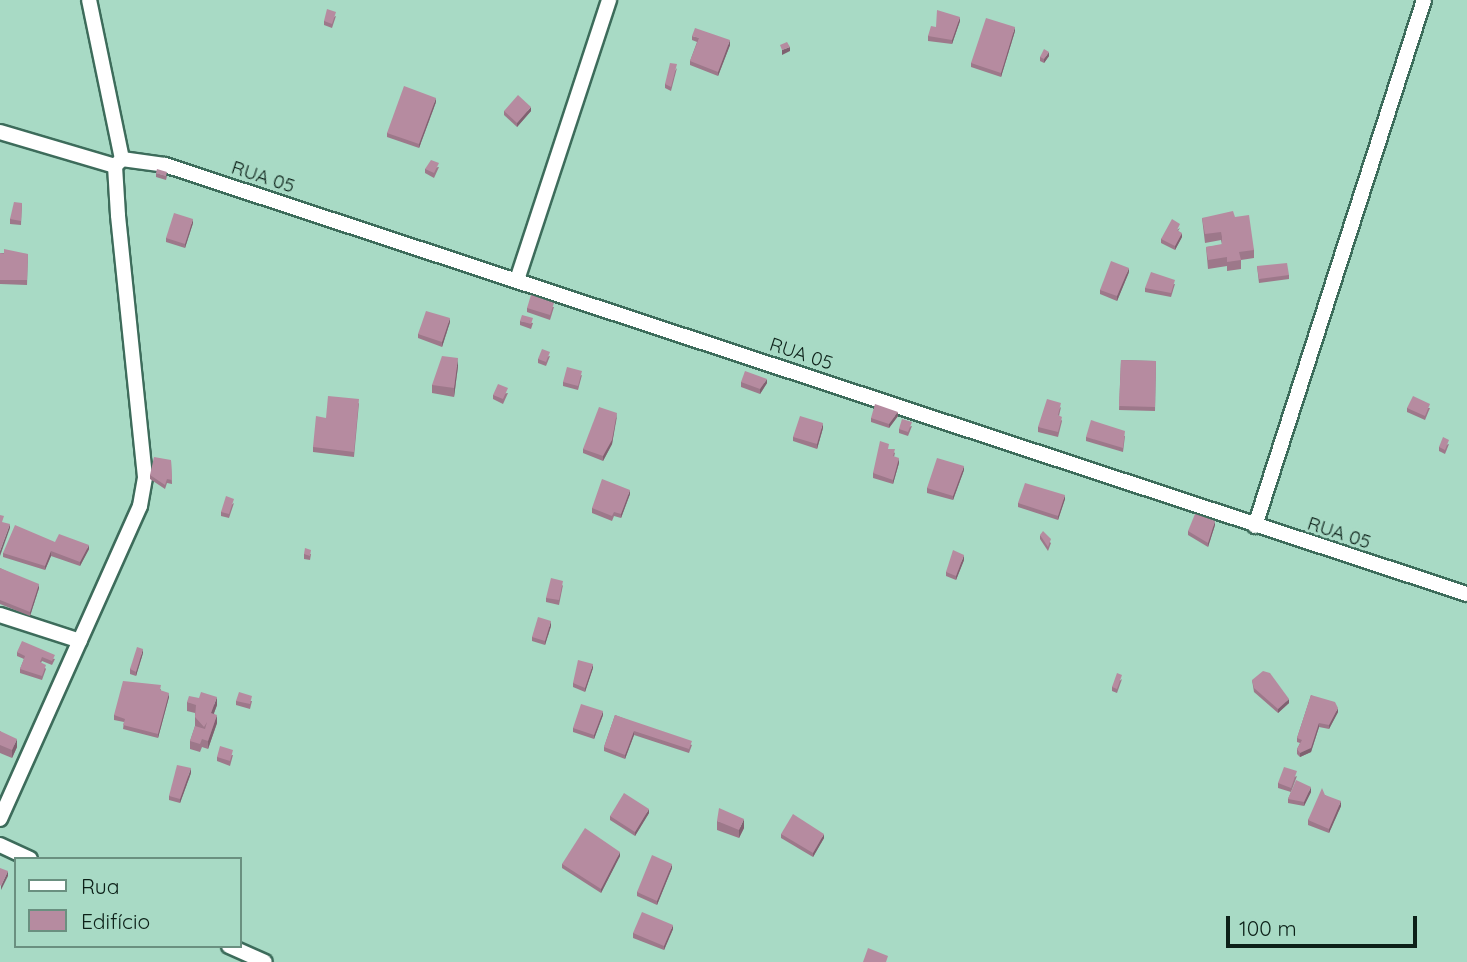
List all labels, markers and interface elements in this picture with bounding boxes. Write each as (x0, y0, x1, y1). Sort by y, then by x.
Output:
street label: RUA 05 (229, 156, 297, 198)
street label: RUA 05 (767, 333, 835, 375)
street label: RUA 05 (1305, 512, 1373, 554)
legend (14, 857, 242, 948)
text: Rua (81, 873, 120, 899)
scale bar (1229, 902, 1420, 946)
text: Edifício (81, 908, 150, 934)
text: 100 m (1239, 915, 1297, 941)

